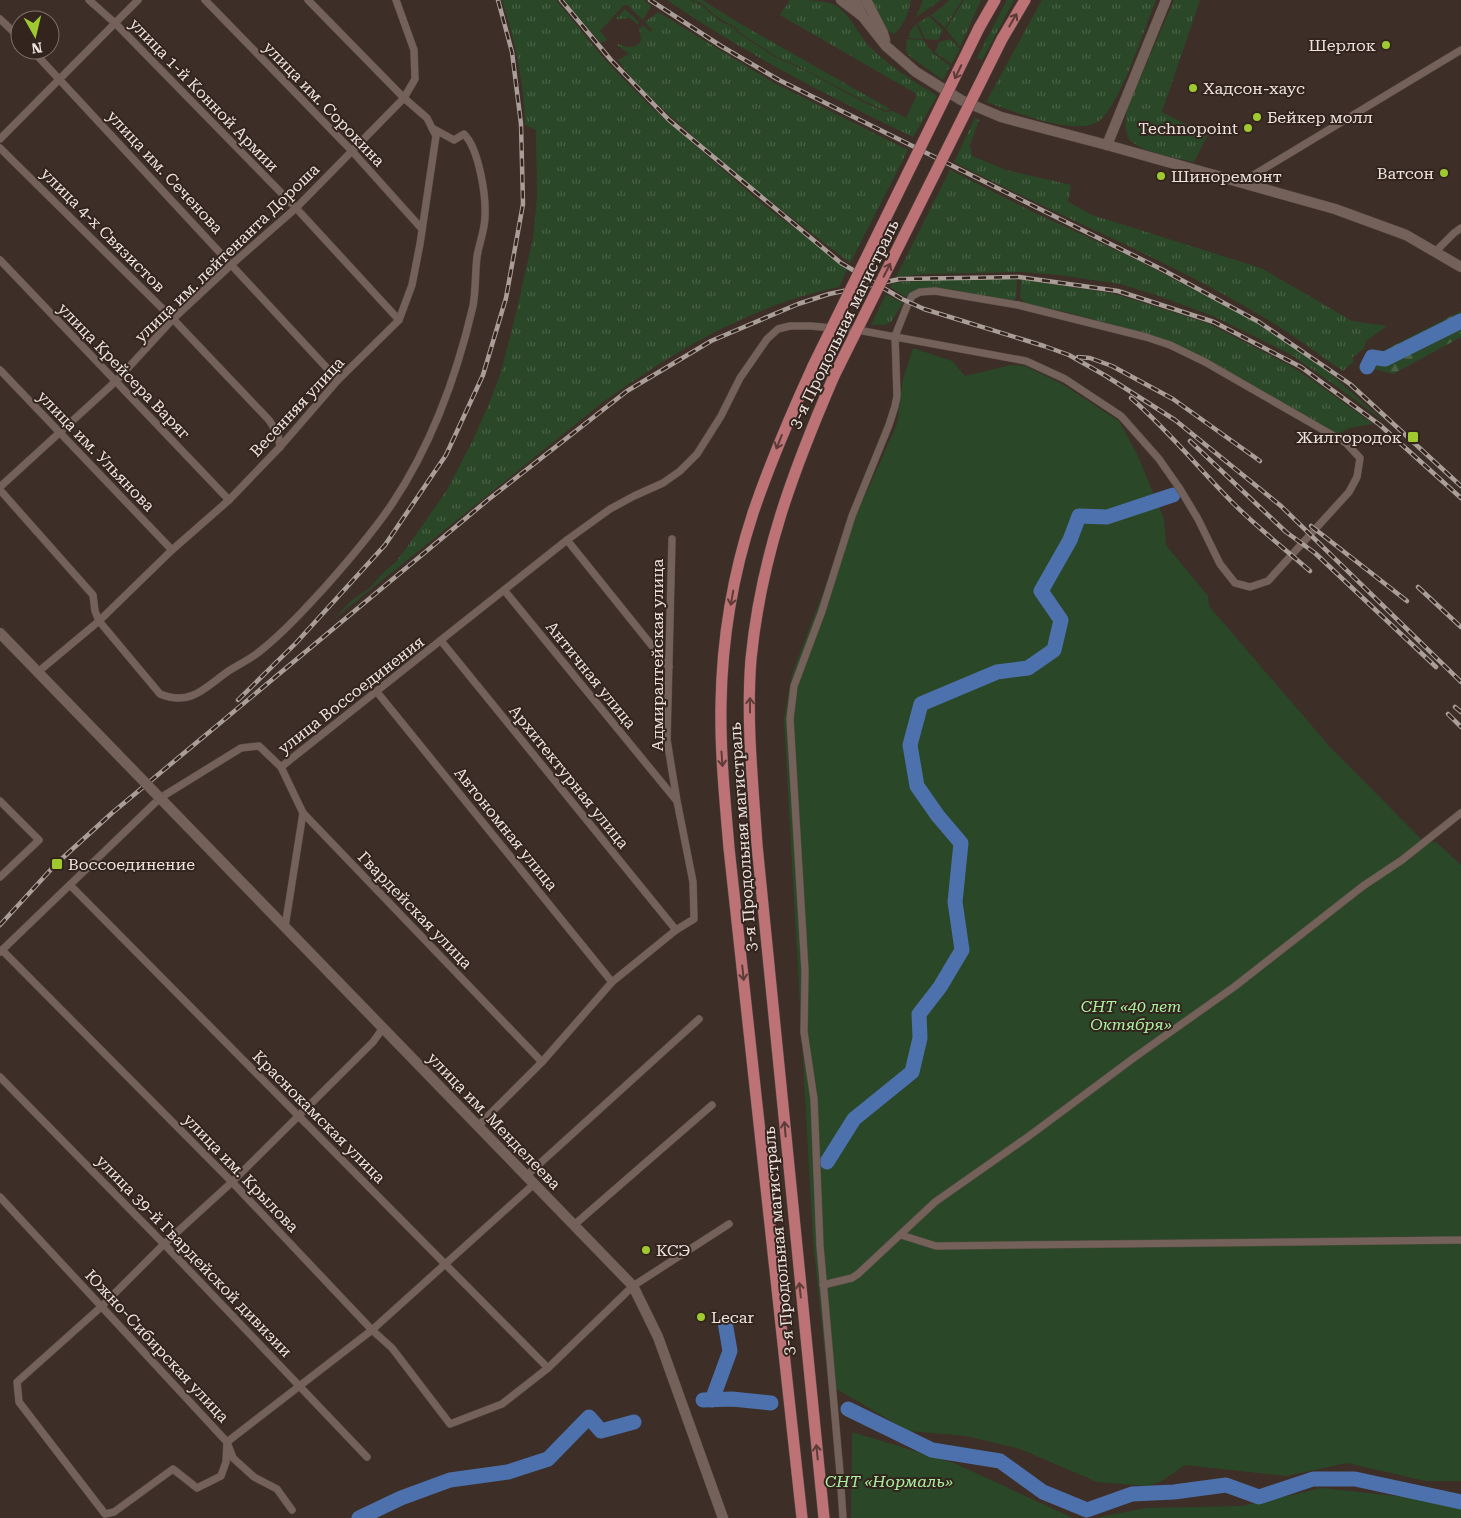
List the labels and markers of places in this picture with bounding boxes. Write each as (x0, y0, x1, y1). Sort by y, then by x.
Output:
place label: Шерлок (1309, 36, 1376, 55)
marker: Шерлок (1380, 39, 1392, 51)
place label: Хадсон-хаус (1203, 79, 1305, 98)
marker: Хадсон-хаус (1187, 82, 1199, 94)
place label: Бейкер молл (1267, 108, 1373, 127)
marker: Бейкер молл (1251, 111, 1263, 123)
place label: Technopoint (1138, 119, 1238, 138)
marker: Technopoint (1242, 122, 1254, 134)
place label: Ватсон (1377, 164, 1434, 183)
place label: Шиноремонт (1171, 167, 1282, 186)
marker: Ватсон (1438, 167, 1450, 179)
marker: Шиноремонт (1155, 170, 1167, 182)
place label: Жилгородок (1296, 428, 1402, 447)
marker: Жилгородок (1406, 430, 1420, 444)
place label: Воссоединение (68, 855, 195, 874)
marker: Воссоединение (50, 857, 64, 871)
place label: КСЭ (656, 1241, 690, 1260)
marker: КСЭ (640, 1244, 652, 1256)
place label: Lecar (711, 1308, 754, 1327)
marker: Lecar (695, 1311, 707, 1323)

